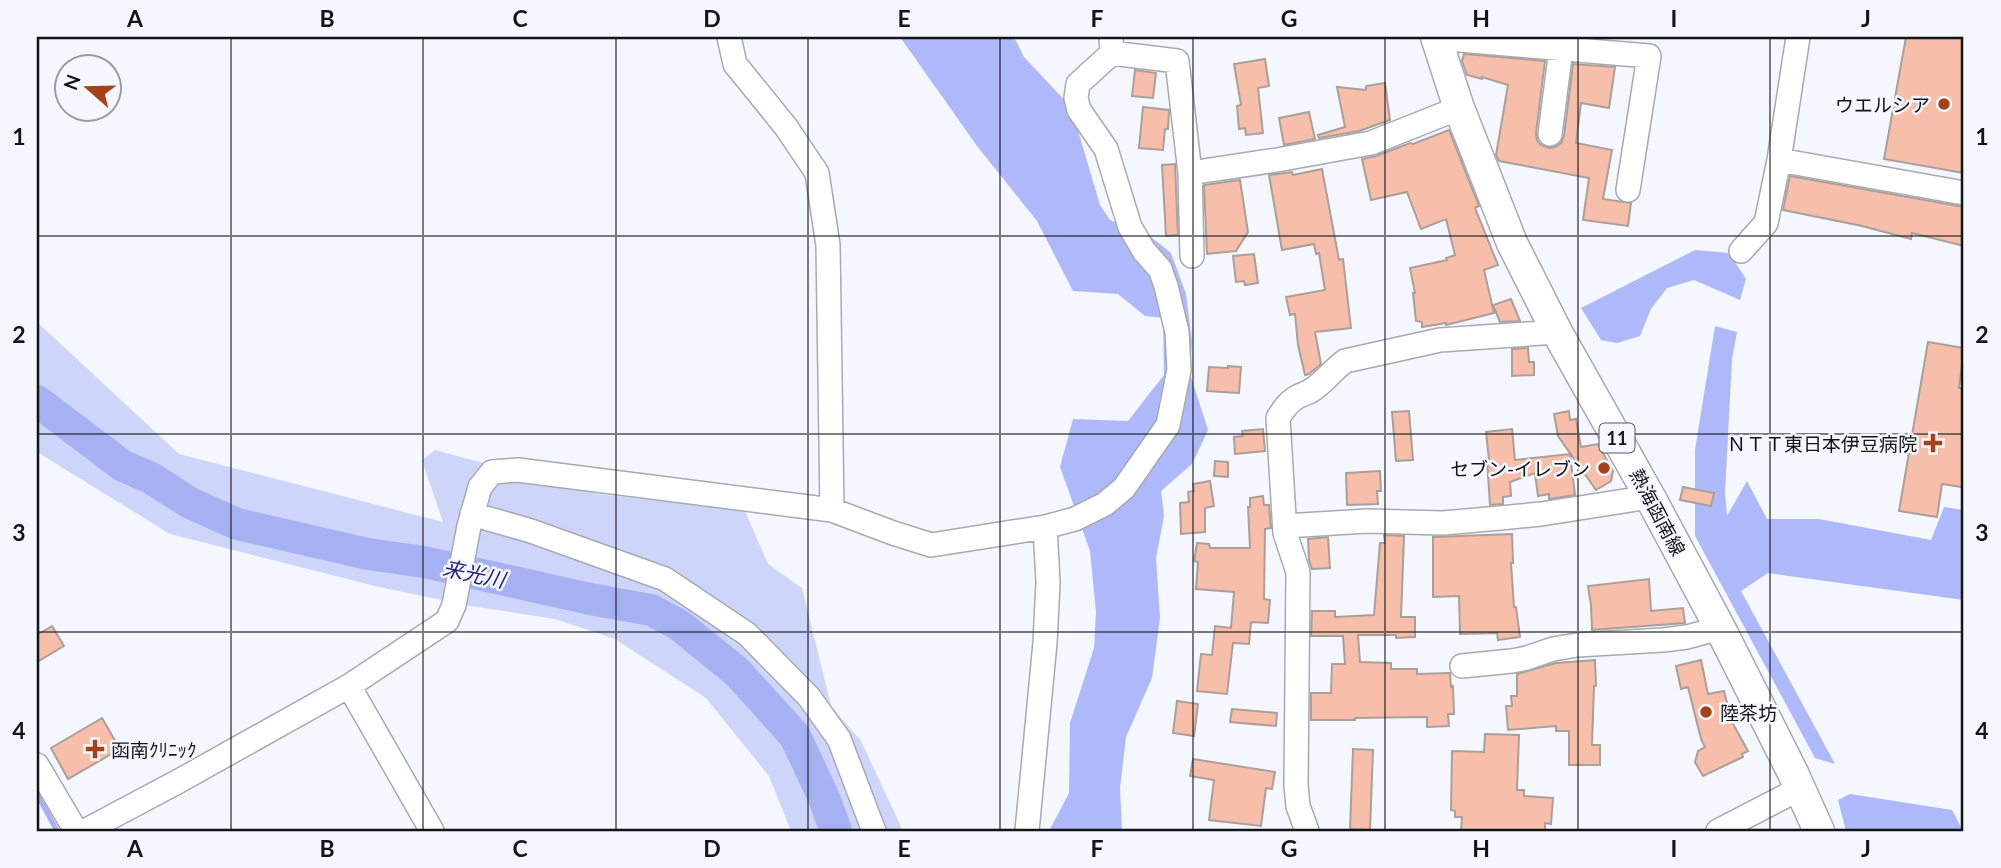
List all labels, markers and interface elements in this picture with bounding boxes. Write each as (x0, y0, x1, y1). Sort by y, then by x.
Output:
text: A (126, 4, 144, 32)
text: B (319, 4, 335, 32)
text: C (512, 4, 528, 32)
text: D (703, 4, 721, 32)
text: E (897, 4, 911, 32)
text: F (1090, 4, 1104, 32)
text: G (1281, 4, 1297, 32)
text: H (1472, 4, 1490, 32)
text: I (1671, 4, 1677, 32)
text: J (1861, 4, 1871, 32)
north arrow (52, 52, 122, 122)
text: N (58, 71, 85, 93)
place label: ウエルシア (1835, 93, 1930, 116)
marker: ウエルシア (1936, 96, 1952, 112)
text: 1 (12, 122, 26, 150)
text: 1 (1975, 122, 1989, 150)
text: 2 (12, 320, 26, 348)
text: 2 (1975, 320, 1989, 348)
road number: 11 (1600, 424, 1634, 452)
place label: ＮＴＴ東日本伊豆病院 (1727, 432, 1917, 455)
marker: ＮＴＴ東日本伊豆病院 (1923, 433, 1943, 453)
place label: セブン-イレブン (1450, 457, 1590, 480)
marker: セブン-イレブン (1596, 460, 1612, 476)
street label: 熱海函南線 (1626, 465, 1690, 559)
text: 3 (12, 518, 26, 546)
text: 3 (1975, 518, 1989, 546)
water label: 来光川 (441, 554, 509, 592)
place label: 陸茶坊 (1720, 701, 1777, 724)
marker: 陸茶坊 (1698, 704, 1714, 720)
text: 4 (12, 716, 26, 744)
text: 4 (1975, 716, 1989, 744)
place label: 函南ｸﾘﾆｯｸ (111, 738, 197, 761)
marker: 函南ｸﾘﾆｯｸ (85, 739, 105, 759)
text: A (126, 834, 144, 862)
text: B (319, 834, 335, 862)
text: C (512, 834, 528, 862)
text: D (703, 834, 721, 862)
text: E (897, 834, 911, 862)
text: F (1090, 834, 1104, 862)
text: G (1281, 834, 1297, 862)
text: H (1472, 834, 1490, 862)
text: I (1671, 834, 1677, 862)
text: J (1861, 834, 1871, 862)

